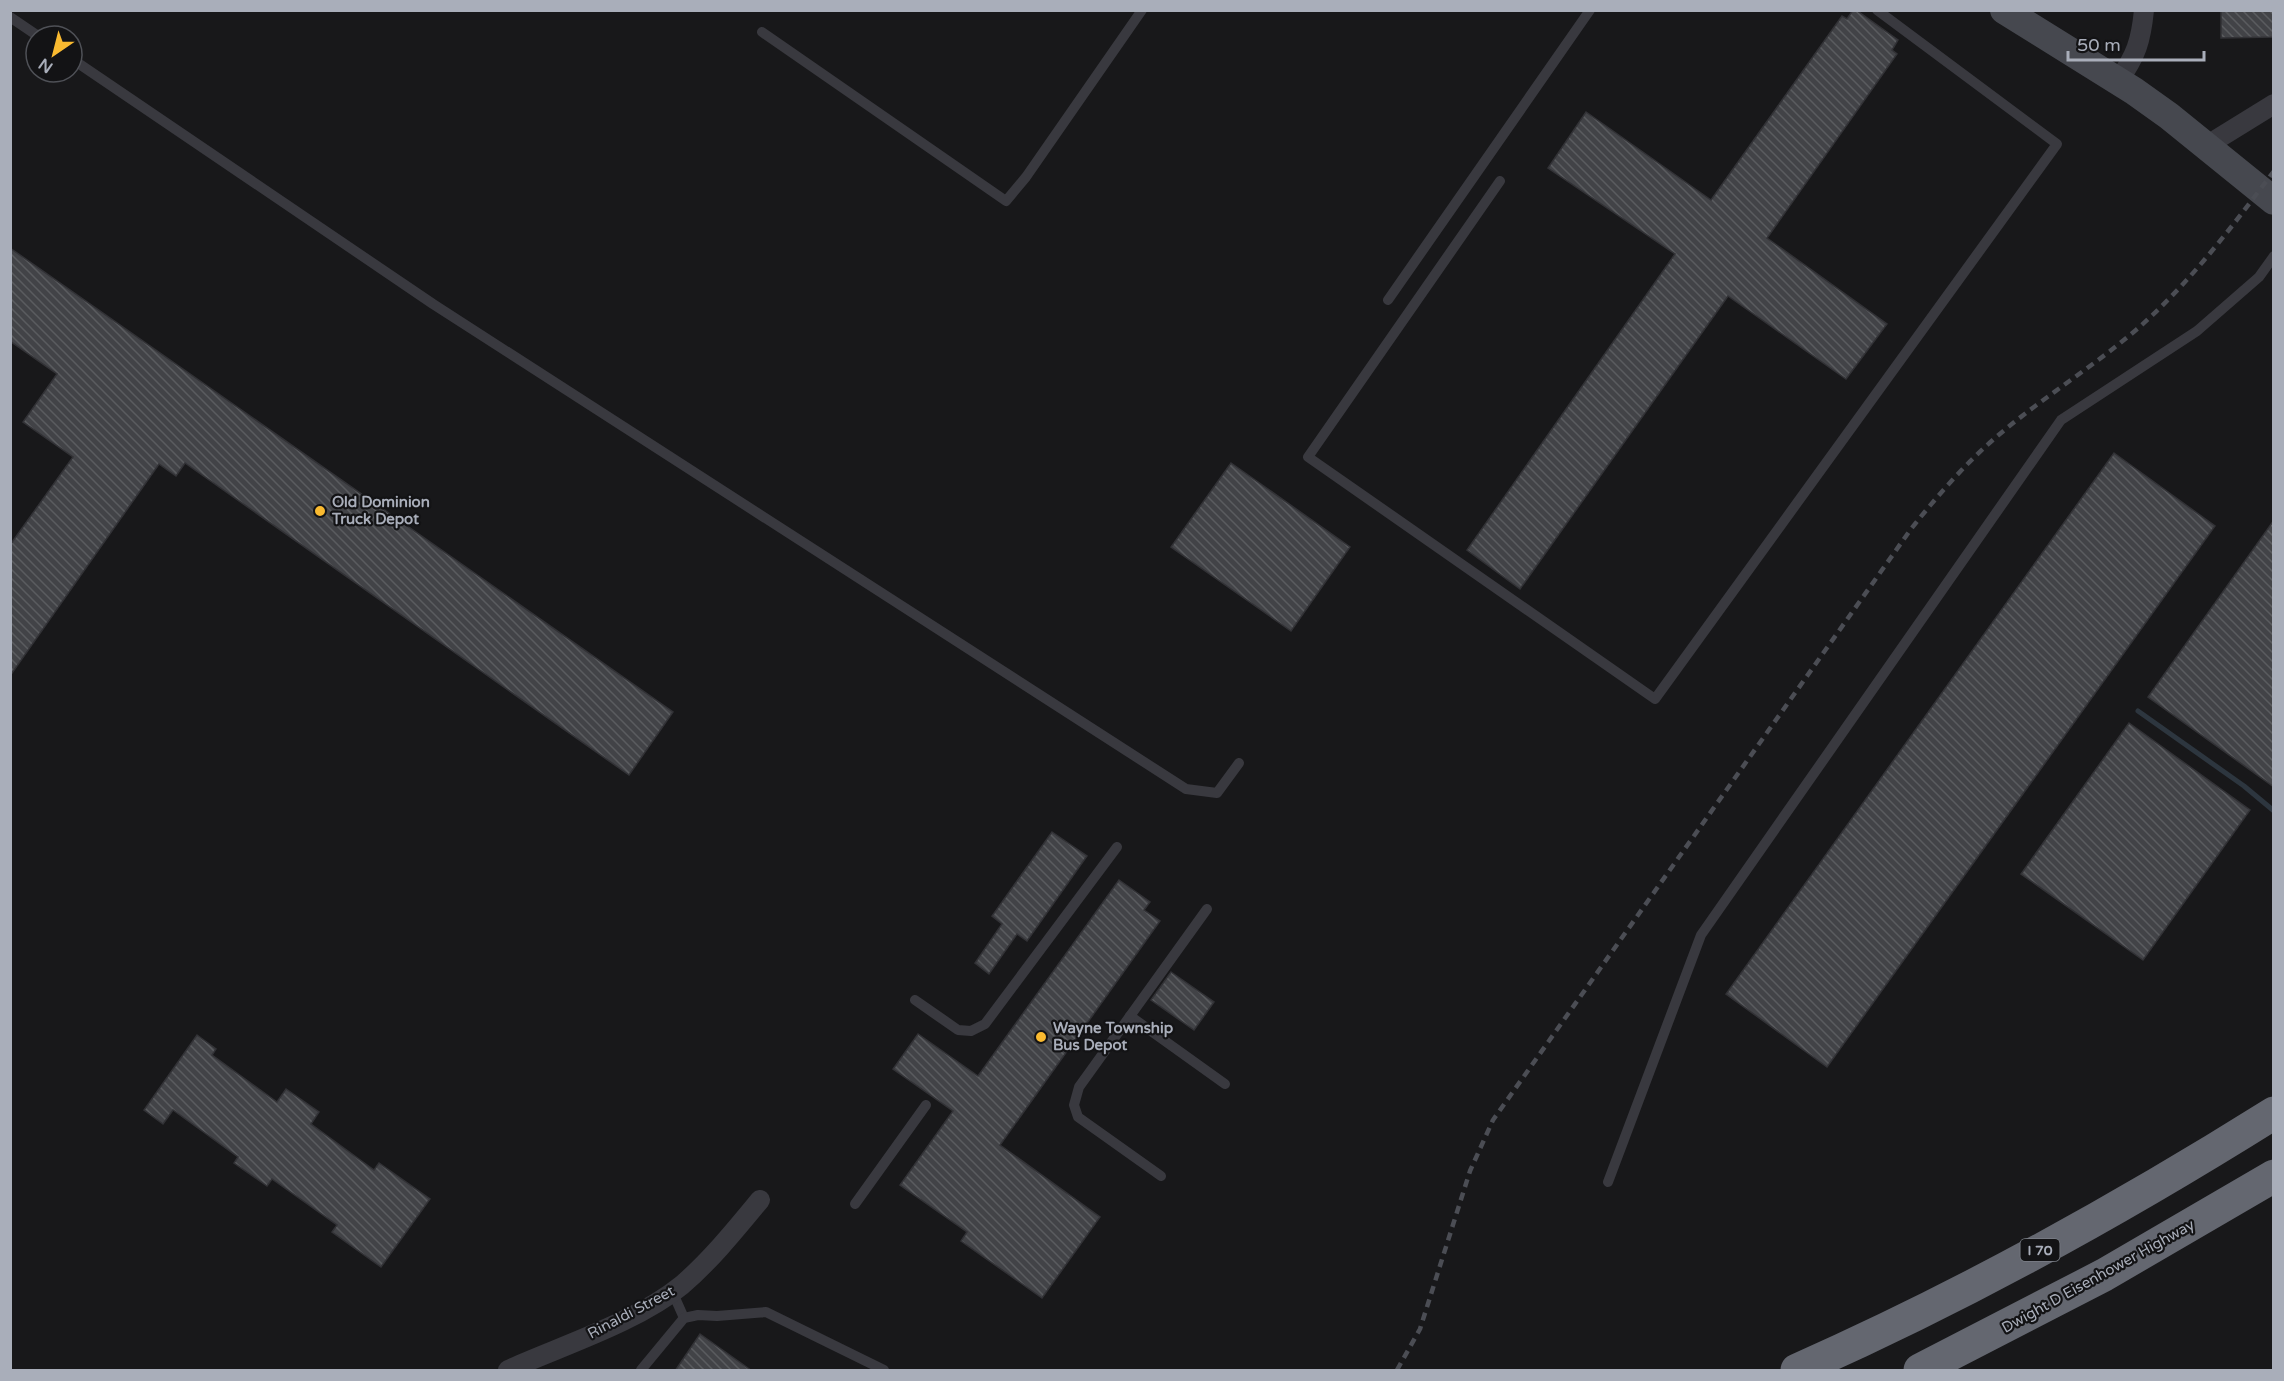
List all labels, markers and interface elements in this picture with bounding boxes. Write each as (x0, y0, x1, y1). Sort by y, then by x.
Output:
north arrow (24, 24, 84, 84)
scale bar (2068, 24, 2204, 62)
text: 50 m (2077, 34, 2121, 56)
text: N (35, 54, 57, 77)
place label: Old Dominion Truck Depot (331, 493, 430, 529)
marker: Old Dominion Truck Depot (313, 504, 327, 518)
place label: Wayne Township Bus Depot (1053, 1019, 1174, 1055)
marker: Wayne Township Bus Depot (1034, 1030, 1048, 1044)
street label: Dwight D Eisenhower Highway (1998, 1215, 2198, 1337)
road number: I 70 (2020, 1239, 2060, 1261)
street label: Rinaldi Street (585, 1281, 678, 1342)

